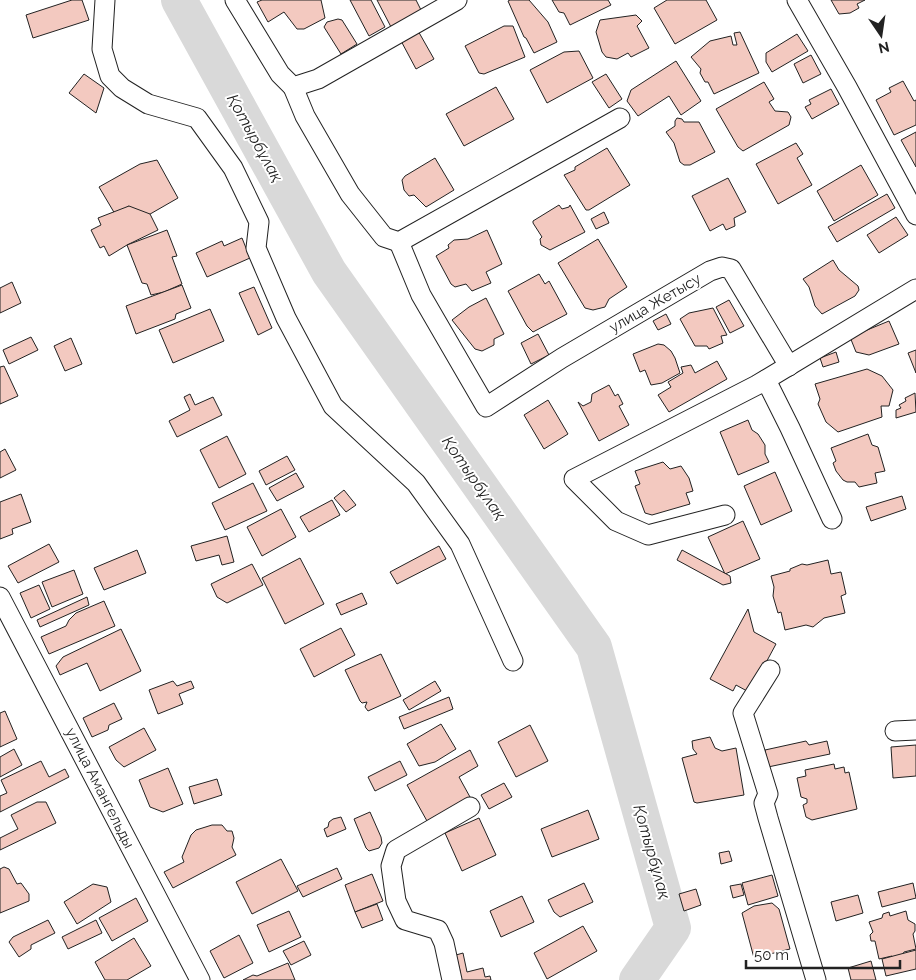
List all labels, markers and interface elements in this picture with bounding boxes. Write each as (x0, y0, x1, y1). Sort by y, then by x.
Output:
north arrow (856, 10, 906, 60)
text: N (877, 39, 891, 57)
water label: Қотырбұлақ (223, 91, 287, 185)
street label: улица Жетысу (606, 269, 704, 337)
water label: Қотырбұлақ (438, 432, 510, 524)
street label: улица Амангельды (62, 725, 138, 851)
water label: Қотырбұлақ (629, 802, 675, 902)
scale bar (746, 938, 900, 970)
text: 50 m (754, 946, 789, 964)

